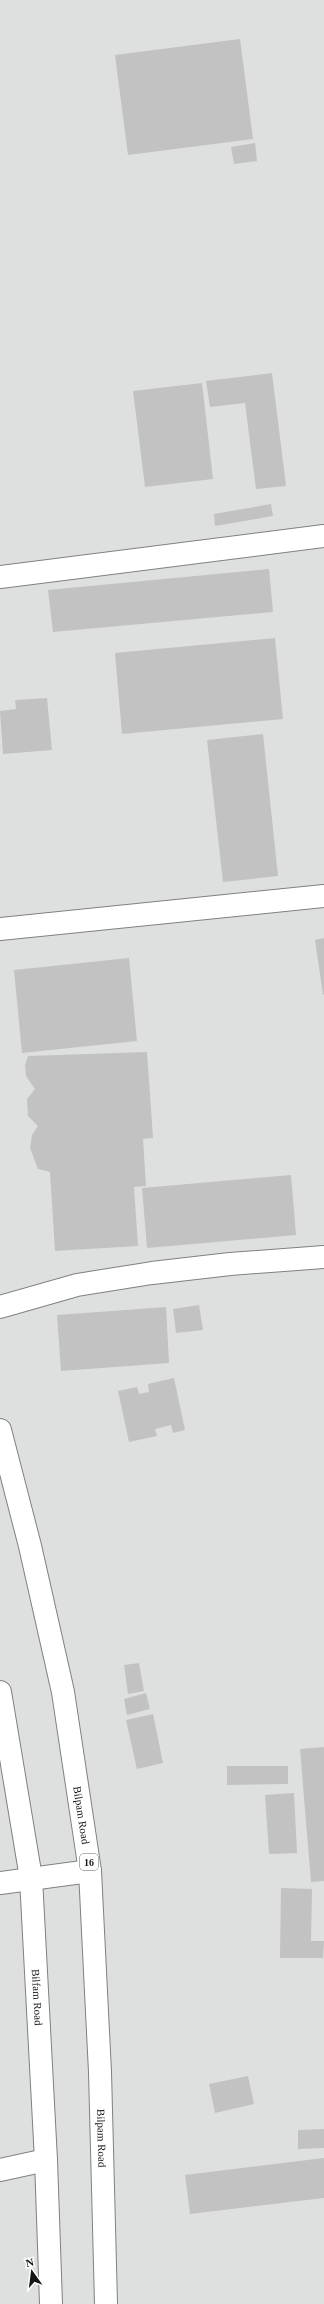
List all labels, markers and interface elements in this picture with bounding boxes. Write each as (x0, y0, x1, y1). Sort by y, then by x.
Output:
street label: Bilpam Road (71, 1785, 92, 1845)
road number: 16 (80, 1854, 98, 1870)
street label: Bilfam Road (30, 1969, 45, 2026)
street label: Bilpam Road (95, 2109, 108, 2168)
north arrow (12, 2252, 52, 2292)
text: N (24, 2256, 35, 2269)

